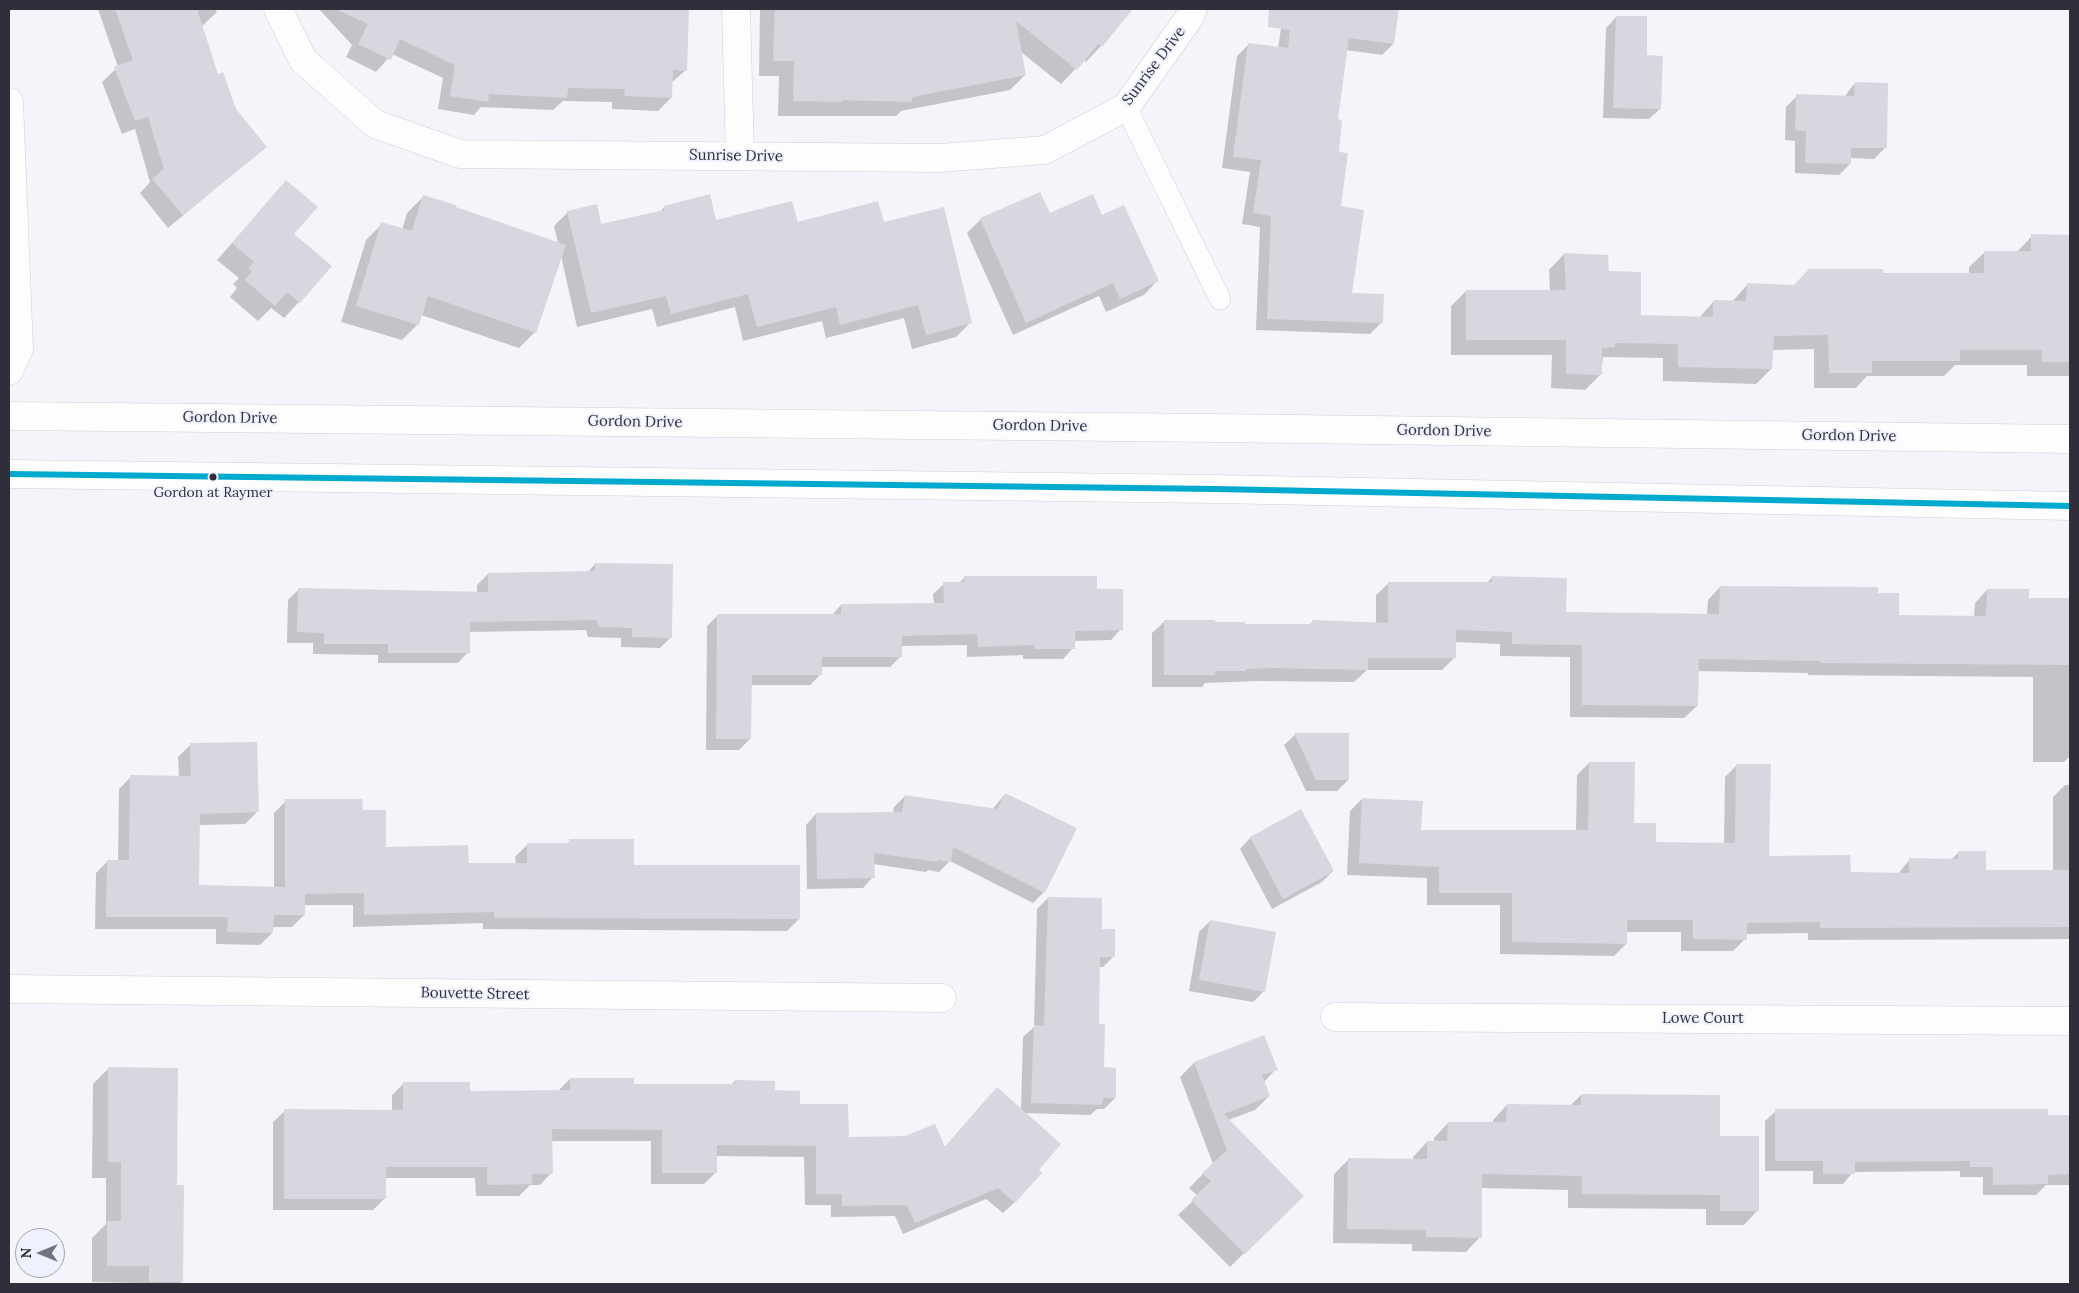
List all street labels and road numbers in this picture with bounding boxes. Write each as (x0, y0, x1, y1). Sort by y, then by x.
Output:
street label: Sunrise Drive (1119, 23, 1189, 109)
street label: Sunrise Drive (689, 146, 783, 166)
street label: Gordon Drive (182, 408, 278, 428)
street label: Gordon Drive (587, 412, 683, 432)
street label: Gordon Drive (992, 416, 1088, 436)
street label: Gordon Drive (1396, 421, 1492, 441)
street label: Gordon Drive (1801, 426, 1897, 446)
street label: Bouvette Street (420, 984, 530, 1004)
street label: Lowe Court (1662, 1010, 1744, 1028)

